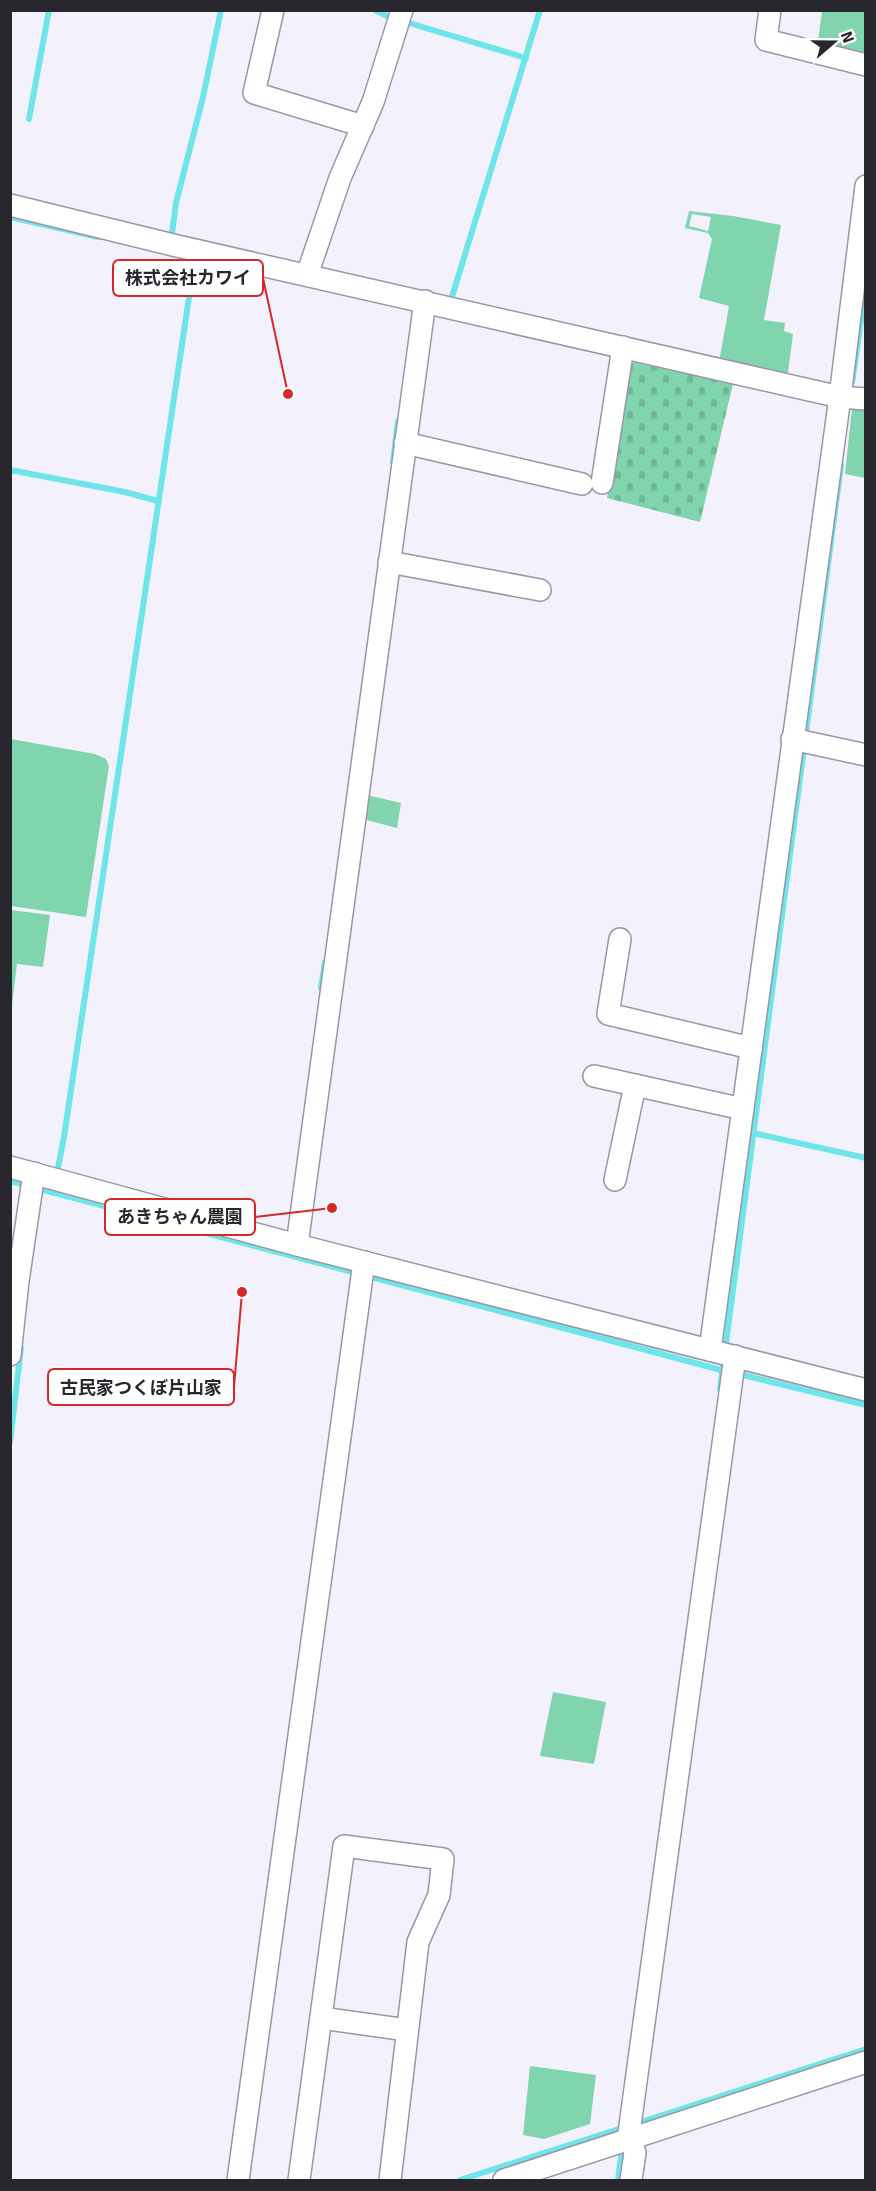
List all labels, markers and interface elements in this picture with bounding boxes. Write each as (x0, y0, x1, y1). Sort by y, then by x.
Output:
north arrow (804, 12, 864, 72)
text: N (836, 29, 858, 46)
callout: 株式会社カワイ (113, 260, 263, 296)
text: 株式会社カワイ (125, 267, 251, 289)
callout: あきちゃん農園 (105, 1199, 255, 1235)
text: あきちゃん農園 (117, 1206, 243, 1228)
callout: 古民家つくぼ片山家 (48, 1369, 234, 1405)
text: 古民家つくぼ片山家 (60, 1377, 222, 1399)

